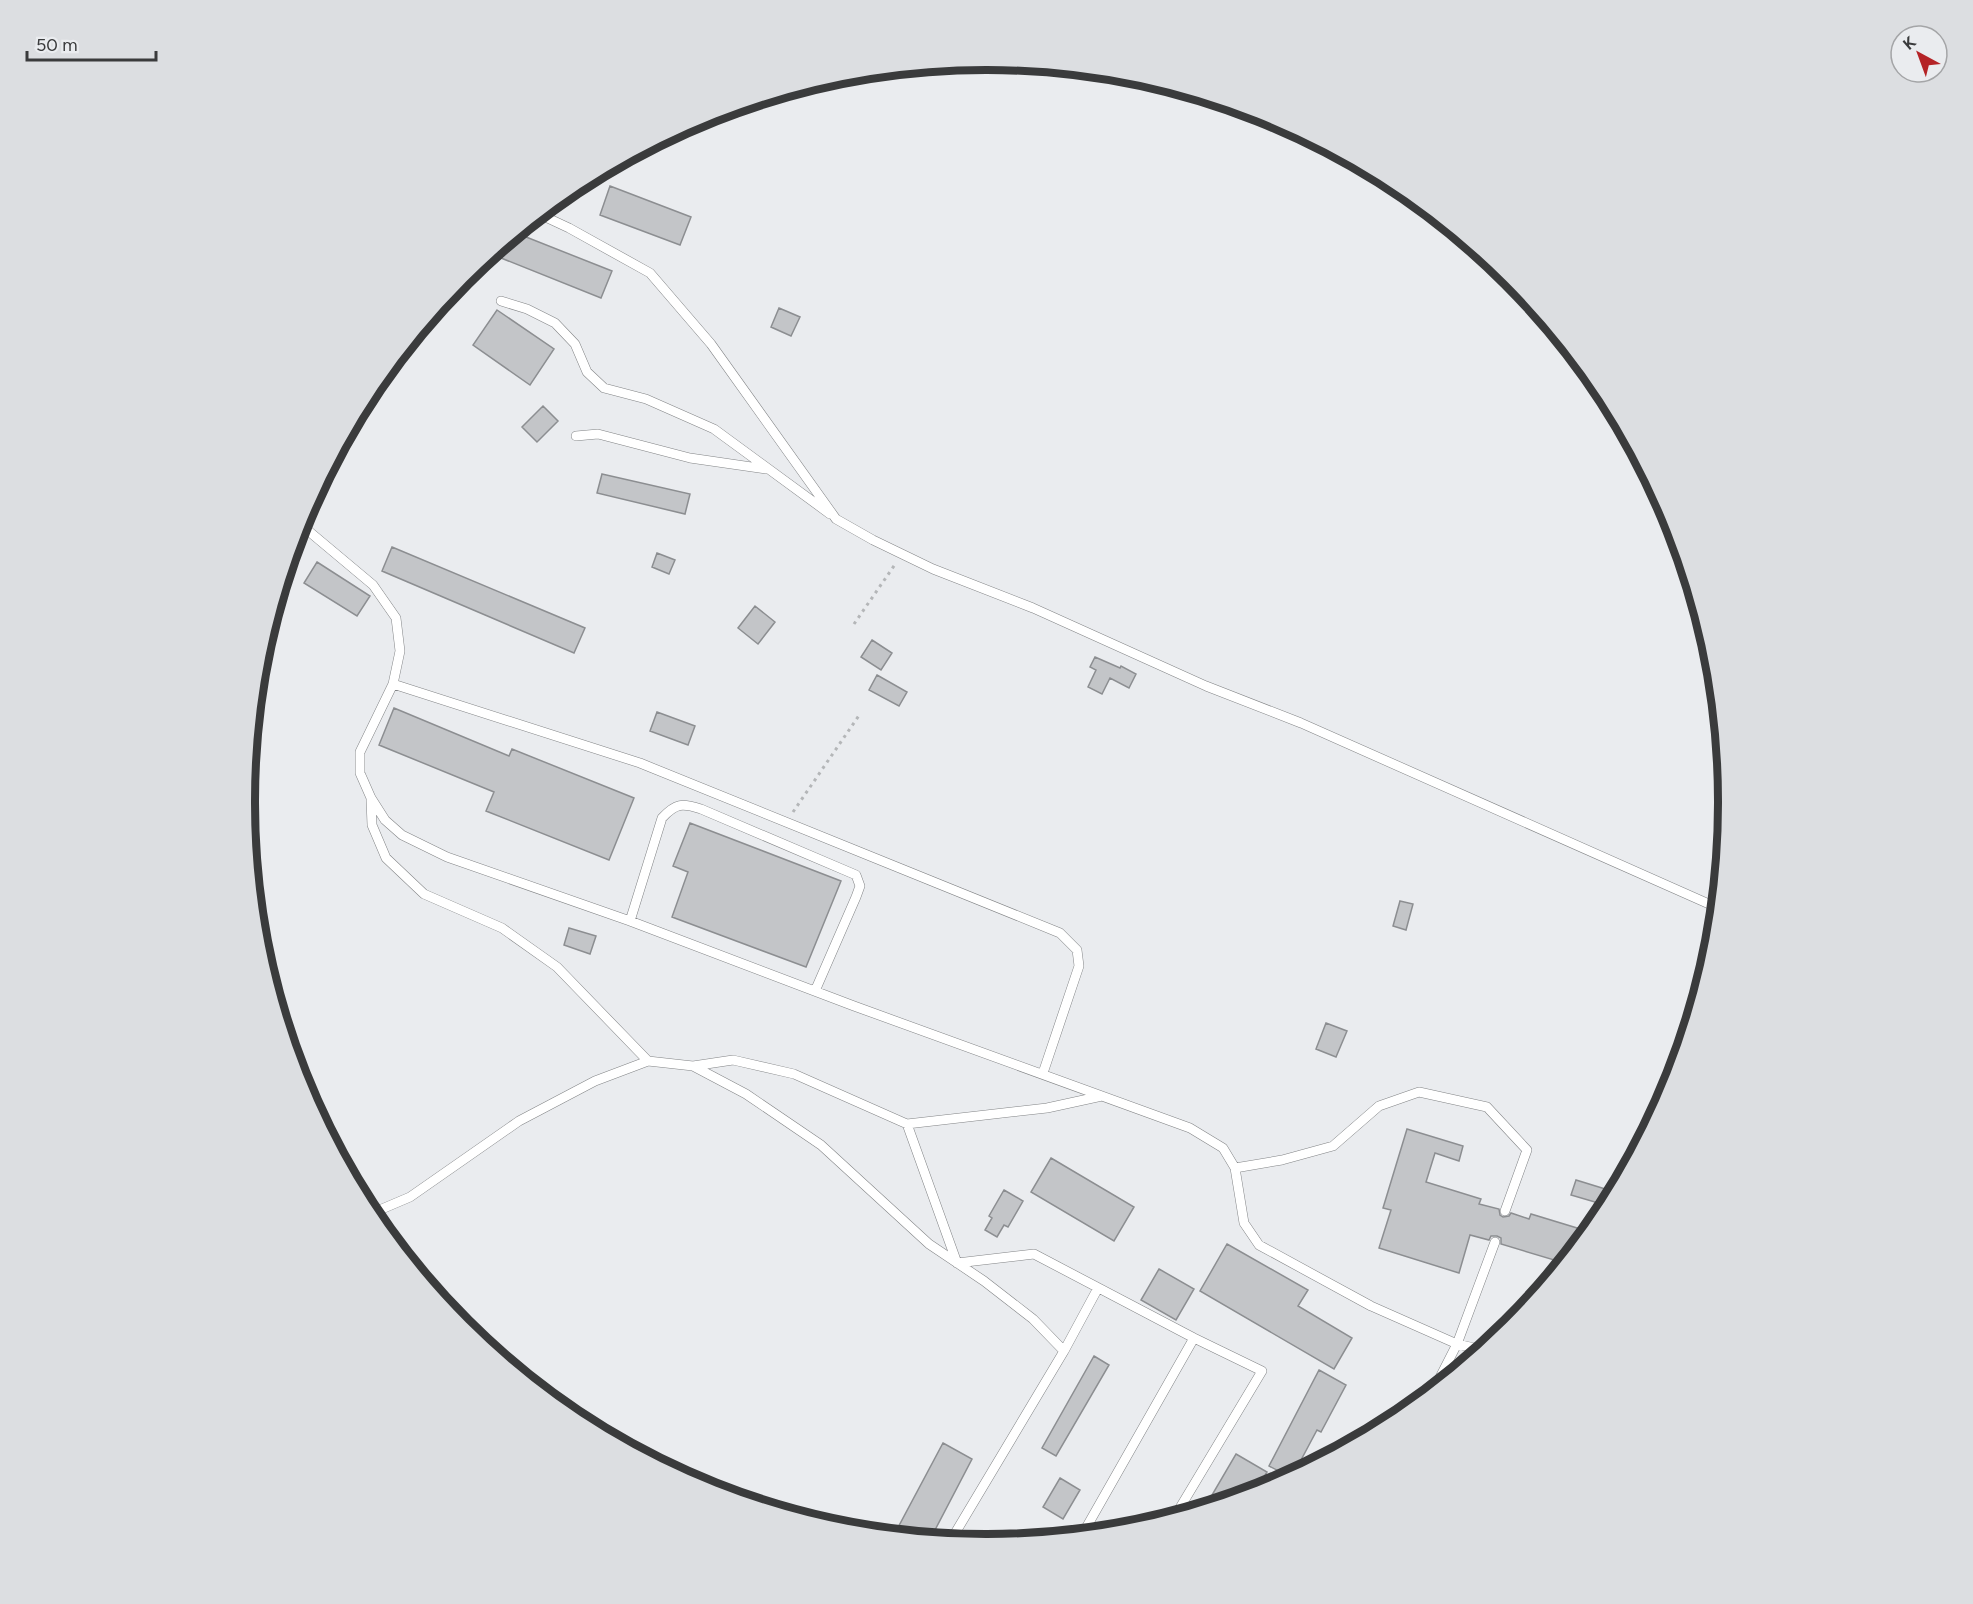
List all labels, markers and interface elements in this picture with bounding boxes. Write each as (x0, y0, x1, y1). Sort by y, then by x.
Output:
scale bar (27, 24, 156, 62)
north arrow (1889, 24, 1949, 84)
text: K (1899, 32, 1920, 54)
text: 50 m (36, 34, 78, 56)

